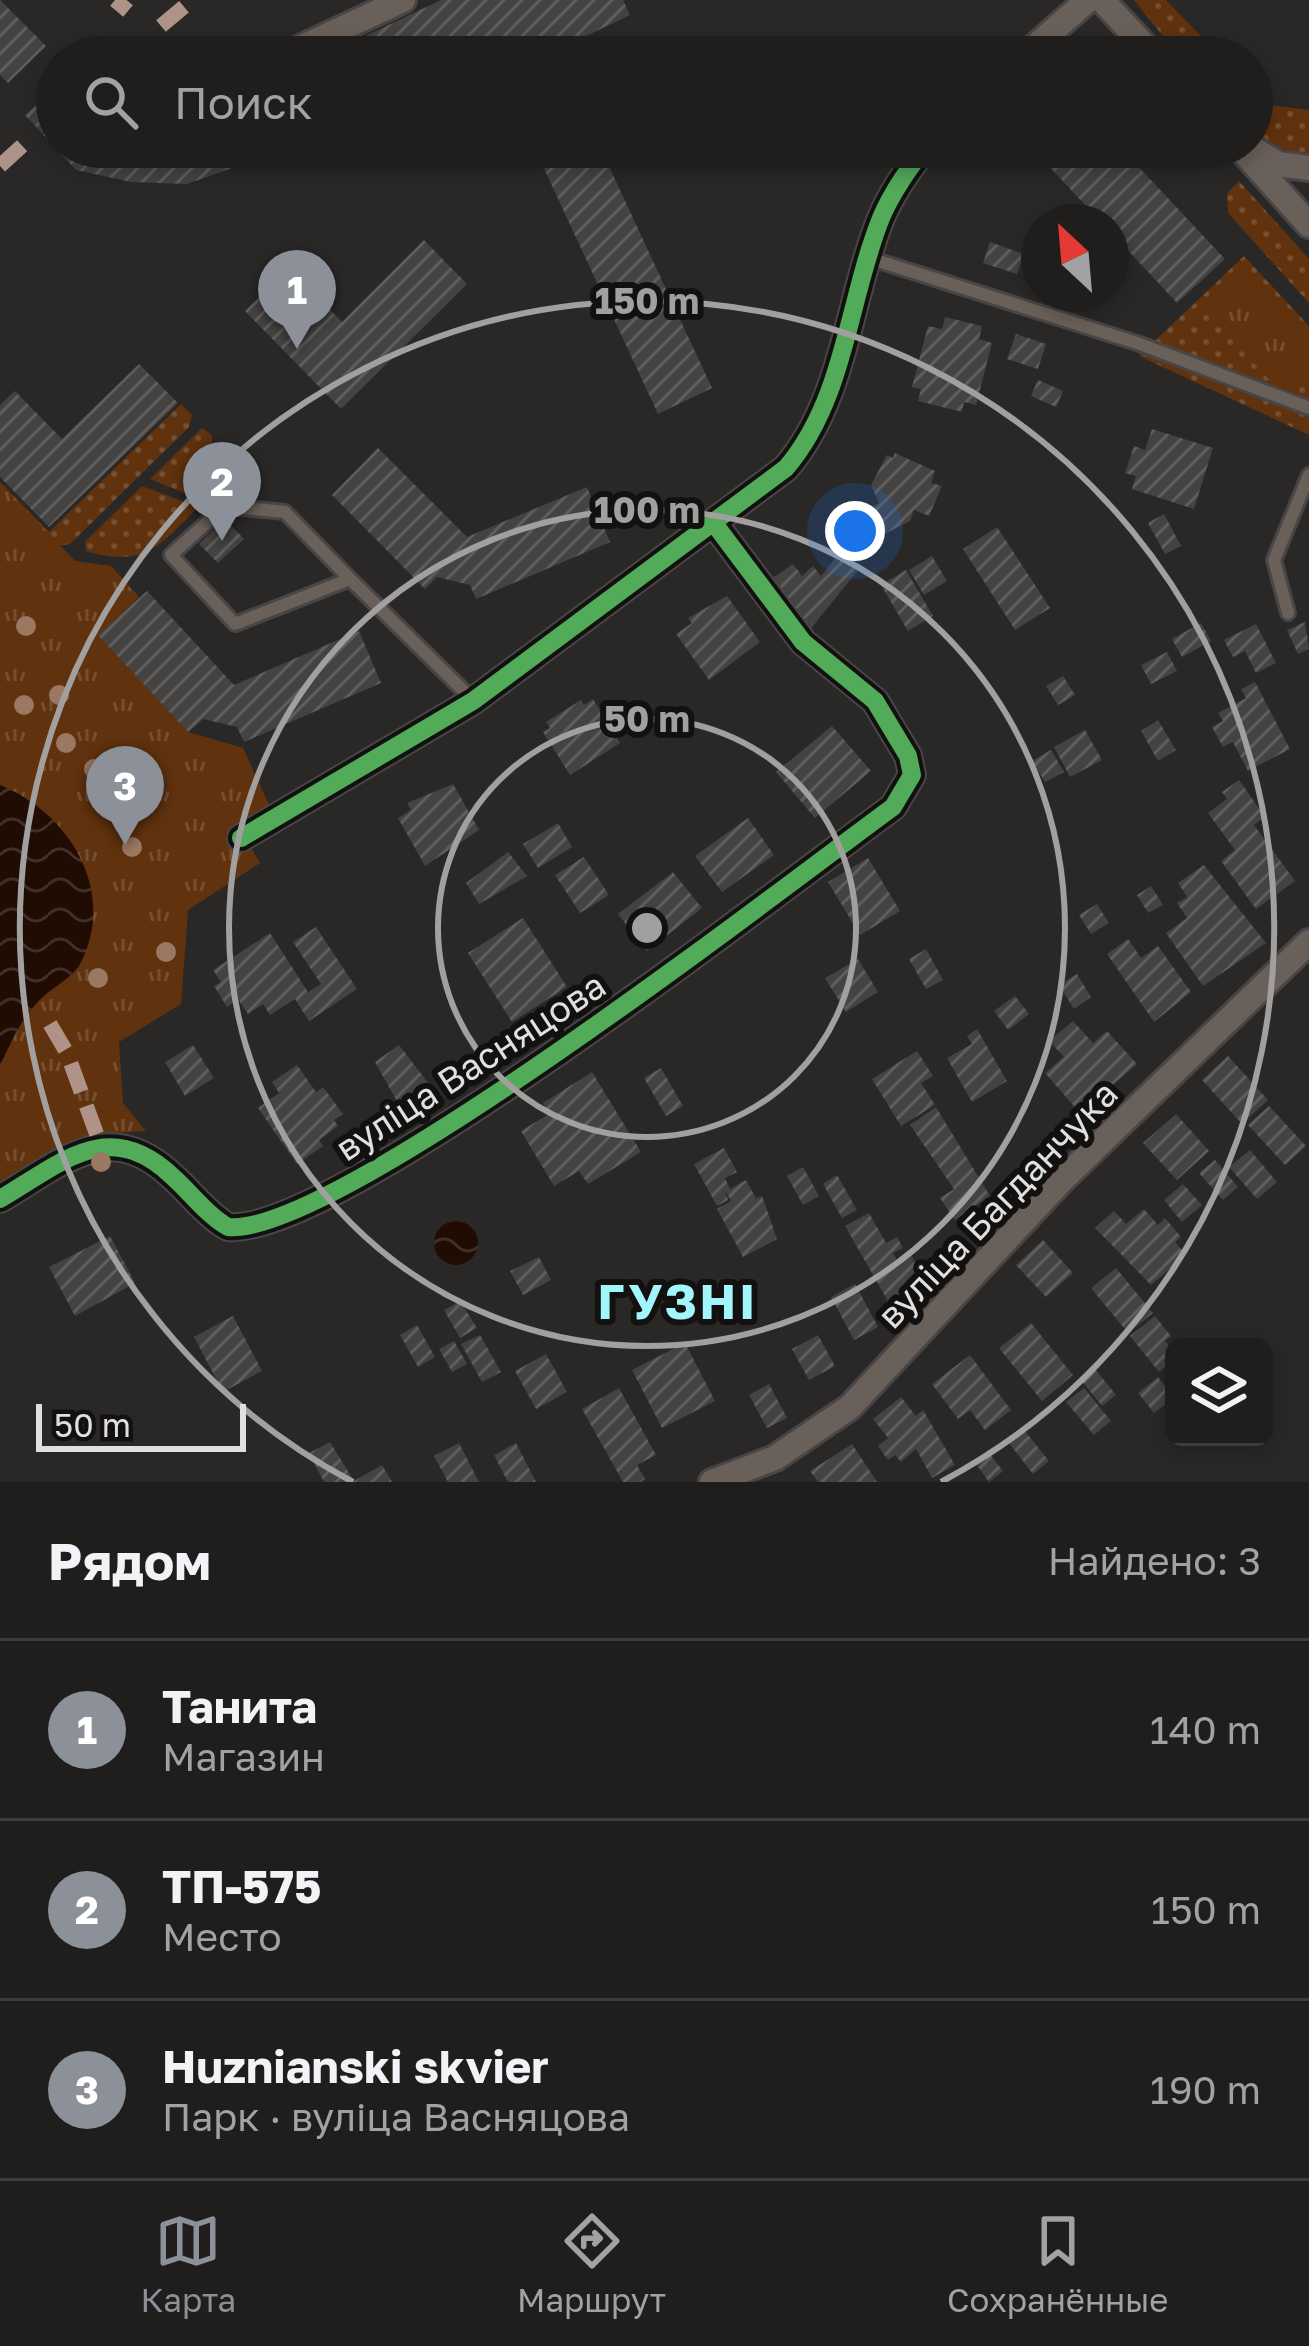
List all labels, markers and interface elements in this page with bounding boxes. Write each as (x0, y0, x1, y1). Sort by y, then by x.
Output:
search box (36, 36, 1273, 168)
icon: search (78, 69, 144, 135)
text: Поиск (174, 75, 313, 129)
north arrow (1021, 204, 1129, 312)
pin: 1 (258, 250, 336, 349)
text: 150 m (595, 279, 699, 322)
pin: 2 (183, 442, 261, 541)
text: 100 m (594, 488, 700, 531)
your location (825, 501, 885, 561)
text: 50 m (604, 697, 690, 740)
pin: 3 (86, 746, 164, 845)
centre of rings (626, 907, 668, 949)
street label: вуліца Васняцова (327, 963, 613, 1169)
street label: вуліца Багданчука (868, 1072, 1126, 1336)
district label: ГУЗНІ (598, 1272, 758, 1330)
map controls (1165, 1338, 1273, 1446)
button: layers (1165, 1338, 1273, 1446)
scale bar (36, 1398, 246, 1451)
text: 50 m (54, 1405, 131, 1444)
text: Рядом (48, 1530, 211, 1591)
text: Найдено: 3 (1048, 1537, 1261, 1584)
text: Танита (162, 1679, 317, 1733)
text: 1 (77, 1706, 97, 1753)
text: 140 m (1150, 1706, 1261, 1753)
text: Магазин (162, 1733, 325, 1780)
text: ТП-575 (162, 1859, 322, 1913)
text: 2 (75, 1886, 99, 1933)
text: 150 m (1151, 1886, 1261, 1933)
text: Место (162, 1913, 282, 1960)
text: Huznianski skvier (162, 2039, 549, 2093)
text: 3 (75, 2066, 99, 2113)
text: 190 m (1150, 2066, 1261, 2113)
text: Парк · вуліца Васняцова (162, 2093, 630, 2140)
tab: Карта (141, 2208, 236, 2319)
tab: Маршрут (517, 2208, 666, 2319)
tab: Сохранённые (947, 2208, 1168, 2319)

